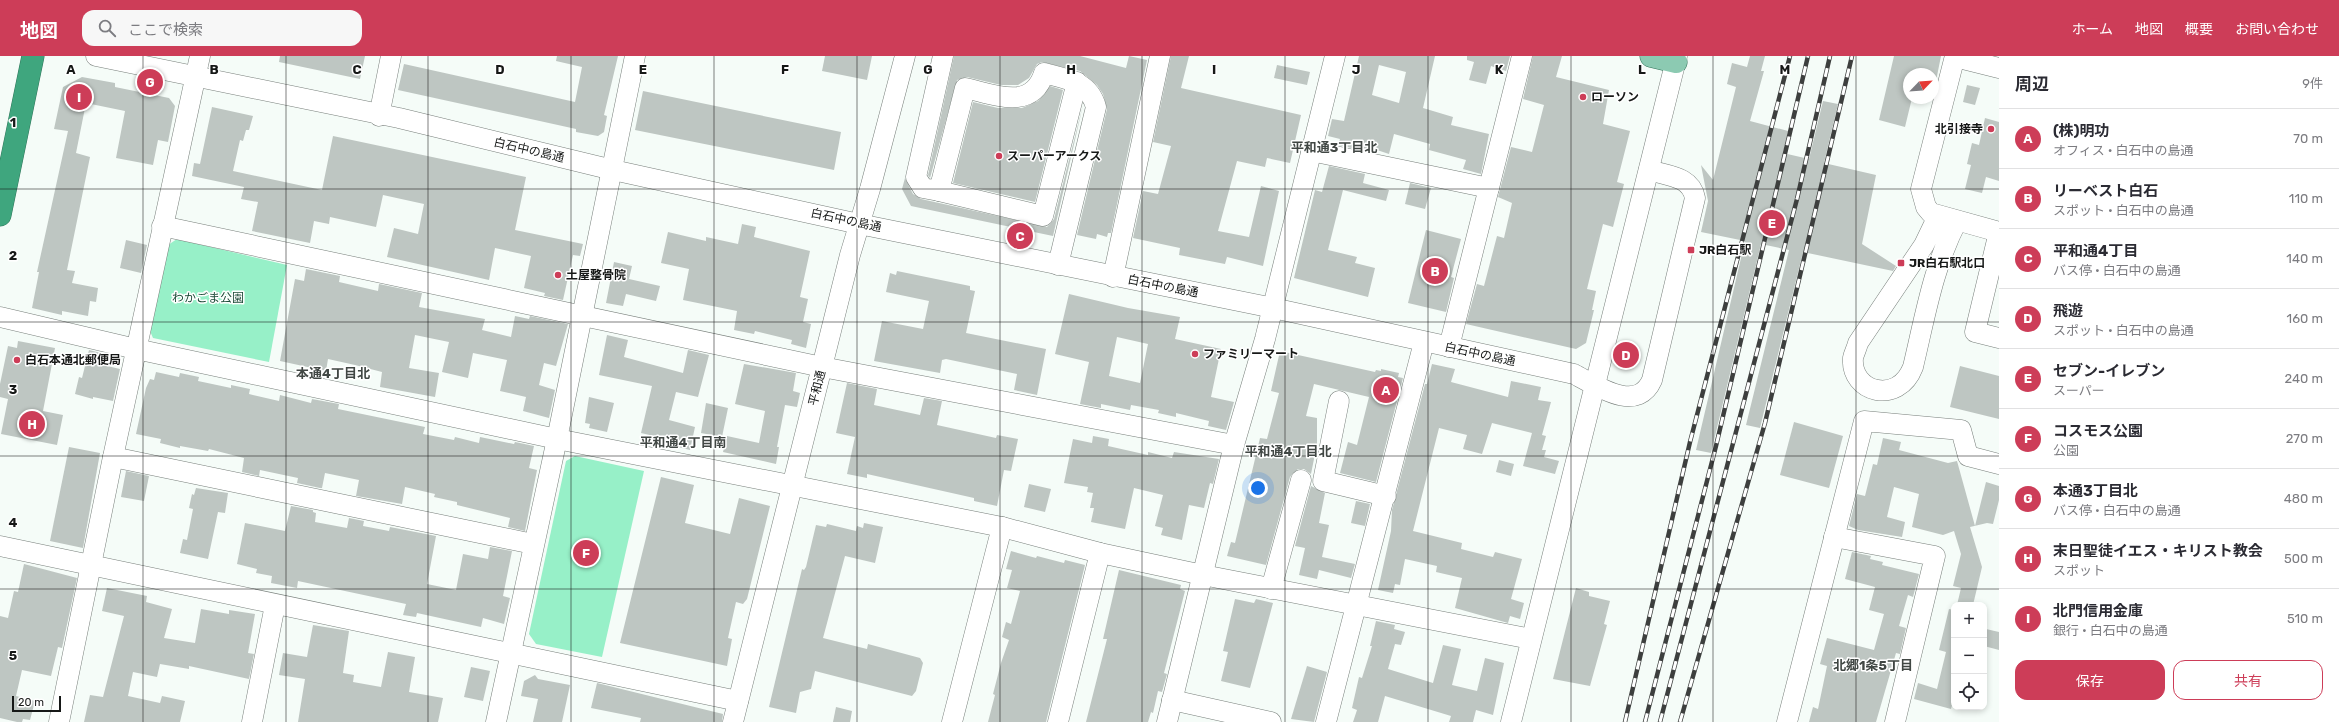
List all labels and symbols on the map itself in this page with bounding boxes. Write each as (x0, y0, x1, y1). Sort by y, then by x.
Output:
text: A (66, 62, 76, 77)
text: B (209, 62, 219, 77)
text: C (352, 62, 362, 77)
text: D (495, 62, 505, 77)
text: E (639, 62, 647, 77)
text: F (781, 62, 789, 77)
text: G (923, 62, 933, 77)
text: H (1066, 62, 1076, 77)
text: I (1212, 62, 1216, 77)
text: J (1352, 62, 1360, 77)
text: K (1495, 62, 1504, 77)
text: L (1638, 62, 1646, 77)
text: M (1780, 62, 1790, 77)
pin: G (137, 67, 163, 97)
north arrow (1903, 68, 1939, 104)
pin: I (66, 82, 92, 112)
place label: ローソン (1591, 90, 1639, 104)
marker: ローソン (1578, 92, 1588, 102)
text: 1 (10, 115, 16, 130)
place label: 北引接寺 (1935, 122, 1983, 136)
marker: 北引接寺 (1986, 124, 1996, 134)
street label: 白石中の島通 (492, 135, 566, 165)
district label: 平和通3丁目北 (1291, 140, 1377, 155)
place label: スーパーアークス (1007, 149, 1101, 163)
marker: スーパーアークス (994, 151, 1004, 161)
street label: 白石中の島通 (809, 206, 883, 234)
pin: E (1759, 208, 1785, 238)
pin: C (1007, 221, 1033, 251)
place label: JR白石駅 (1699, 243, 1751, 257)
marker: JR白石駅 (1686, 245, 1696, 255)
text: 2 (9, 248, 17, 263)
pin: B (1422, 256, 1448, 286)
place label: JR白石駅北口 (1909, 256, 1985, 270)
marker: JR白石駅北口 (1896, 258, 1906, 268)
place label: 土屋整骨院 (566, 268, 626, 282)
marker: 土屋整骨院 (553, 270, 563, 280)
street label: 白石中の島通 (1126, 272, 1200, 300)
park label: わかごま公園 (172, 291, 244, 305)
street label: 白石中の島通 (1443, 340, 1517, 368)
pin: D (1613, 340, 1639, 370)
place label: ファミリーマート (1203, 347, 1299, 361)
marker: ファミリーマート (1190, 349, 1200, 359)
place label: 白石本通北郵便局 (25, 353, 121, 367)
marker: 白石本通北郵便局 (12, 355, 22, 365)
district label: 本通4丁目北 (296, 366, 370, 381)
street label: 平和通 (806, 369, 828, 407)
pin: A (1373, 375, 1399, 405)
text: 3 (9, 382, 18, 397)
pin: H (19, 409, 45, 439)
district label: 平和通4丁目南 (640, 435, 726, 450)
district label: 平和通4丁目北 (1245, 444, 1331, 459)
your location (1248, 478, 1268, 498)
text: 4 (9, 515, 18, 530)
pin: F (573, 538, 599, 568)
text: 5 (9, 648, 17, 663)
district label: 北郷1条5丁目 (1833, 658, 1913, 673)
scale bar (12, 694, 61, 713)

